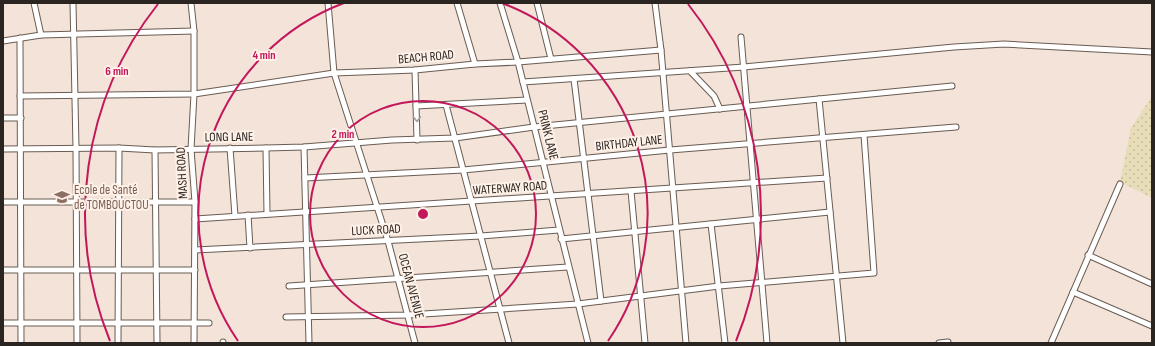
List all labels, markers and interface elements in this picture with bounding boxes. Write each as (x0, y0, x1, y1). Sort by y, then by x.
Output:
street label: BEACH ROAD (398, 47, 454, 67)
text: 4 min (252, 48, 276, 63)
text: 6 min (105, 64, 129, 79)
street label: PRINK LANE (534, 108, 562, 162)
one-way arrow (412, 116, 421, 122)
text: 2 min (332, 127, 354, 142)
street label: LONG LANE (205, 129, 253, 145)
street label: BIRTHDAY LANE (595, 132, 663, 154)
street label: MASH ROAD (173, 147, 191, 199)
street label: WATERWAY ROAD (472, 177, 548, 199)
place label: Ecole de Santé de TOMBOUCTOU (74, 182, 149, 213)
school or university icon: Ecole de Santé de TOMBOUCTOU (53, 188, 71, 206)
centre of rings (416, 207, 430, 221)
street label: LUCK ROAD (351, 221, 401, 239)
street label: OCEAN AVENUE (395, 252, 427, 320)

